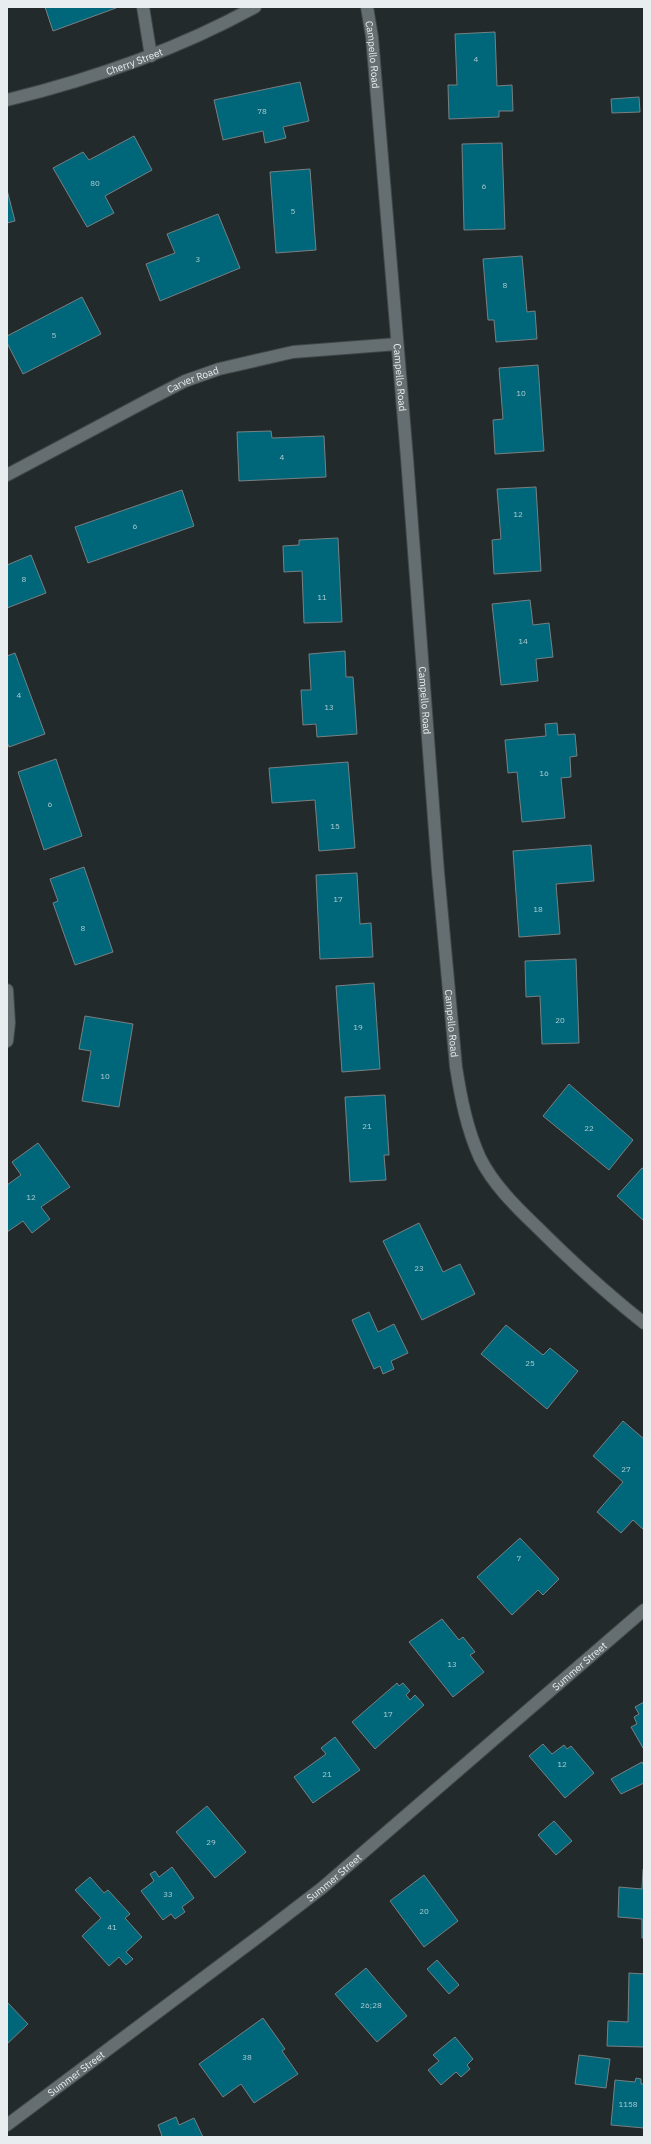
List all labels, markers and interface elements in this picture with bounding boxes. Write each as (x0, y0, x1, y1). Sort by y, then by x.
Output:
street label: Campello Road (362, 20, 382, 89)
street label: Cherry Street (104, 45, 165, 78)
house number: 4 (474, 54, 479, 64)
house number: 78 (257, 106, 267, 116)
house number: 80 (90, 178, 100, 188)
house number: 6 (482, 181, 487, 191)
house number: 5 (291, 206, 296, 216)
house number: 3 (196, 254, 201, 264)
house number: 8 (503, 280, 508, 290)
house number: 5 (52, 330, 57, 340)
street label: Campello Road (391, 343, 409, 412)
street label: Carver Road (165, 364, 220, 396)
house number: 10 (516, 388, 526, 398)
house number: 4 (280, 452, 285, 462)
house number: 12 (513, 509, 523, 519)
house number: 6 (133, 521, 138, 531)
house number: 8 (22, 574, 27, 584)
house number: 11 (317, 592, 327, 602)
house number: 14 (518, 636, 528, 646)
street label: Campello Road (416, 666, 434, 735)
house number: 4 (17, 690, 22, 700)
house number: 13 (324, 702, 334, 712)
house number: 16 (539, 768, 549, 778)
house number: 6 (48, 799, 53, 809)
house number: 15 (330, 821, 340, 831)
house number: 17 (333, 894, 343, 904)
house number: 18 (533, 904, 543, 914)
house number: 8 (81, 923, 86, 933)
street label: Campello Road (442, 989, 461, 1058)
house number: 20 (555, 1015, 565, 1025)
house number: 19 (353, 1022, 363, 1032)
house number: 10 (100, 1071, 110, 1081)
house number: 21 (362, 1121, 372, 1131)
house number: 22 (584, 1123, 594, 1133)
house number: 12 (26, 1192, 36, 1202)
house number: 23 (414, 1263, 424, 1273)
house number: 25 (525, 1358, 535, 1368)
house number: 27 (621, 1464, 631, 1474)
house number: 7 (517, 1553, 522, 1563)
street label: Summer Street (550, 1639, 610, 1693)
house number: 13 (447, 1659, 457, 1669)
house number: 17 (383, 1709, 393, 1719)
house number: 12 (557, 1759, 567, 1769)
house number: 21 (322, 1769, 332, 1779)
house number: 29 (206, 1837, 216, 1847)
street label: Summer Street (304, 1851, 365, 1905)
house number: 33 (163, 1889, 173, 1899)
house number: 20 (419, 1906, 429, 1916)
house number: 41 (107, 1922, 117, 1932)
house number: 26;28 (360, 2000, 382, 2010)
street label: Summer Street (45, 2048, 108, 2099)
house number: 38 (242, 2052, 252, 2062)
house number: 1158 (618, 2099, 638, 2109)

